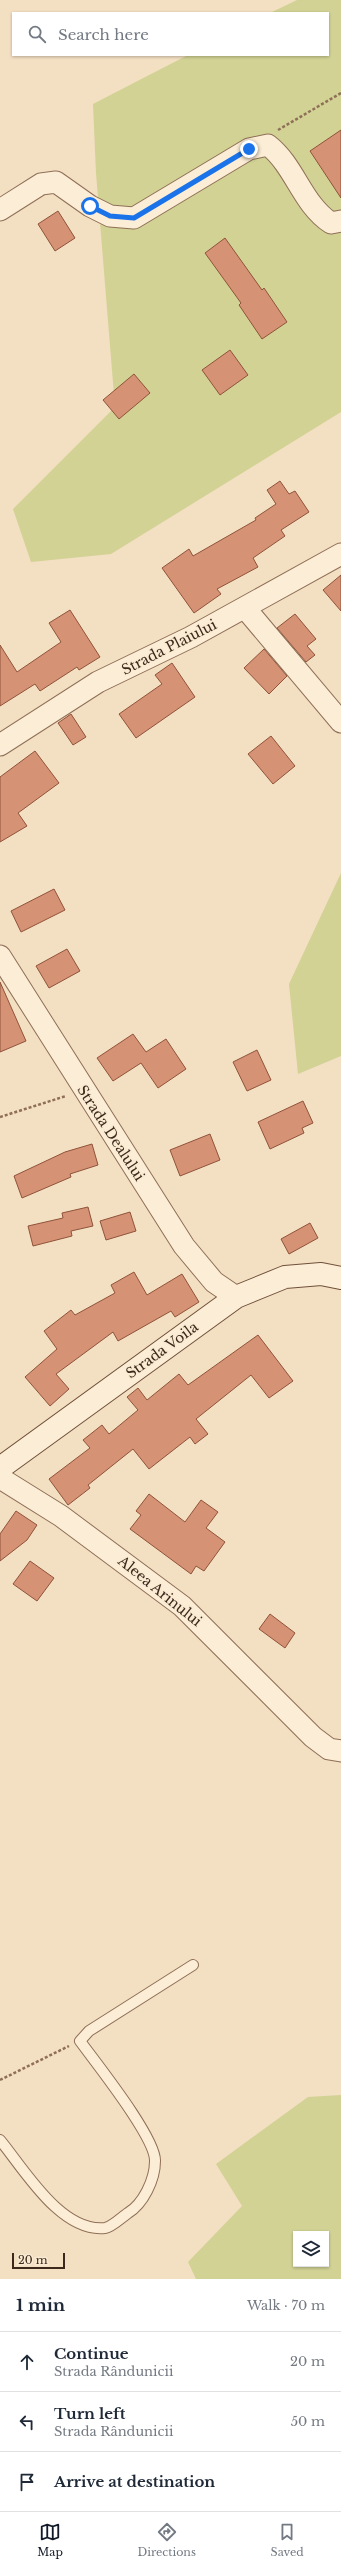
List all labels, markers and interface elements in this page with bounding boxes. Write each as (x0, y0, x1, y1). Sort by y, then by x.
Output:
search box (12, 12, 329, 56)
icon: search (26, 23, 48, 45)
text: Search here (58, 25, 149, 44)
route end (240, 140, 258, 158)
route start (81, 197, 99, 215)
street label: Strada Plaiului (118, 615, 220, 679)
street label: Strada Dealului (73, 1082, 149, 1184)
street label: Strada Voila (122, 1318, 202, 1382)
street label: Aleea Arinului (114, 1551, 206, 1630)
map controls (293, 2231, 329, 2267)
button: layers (293, 2231, 329, 2267)
scale bar (12, 2251, 65, 2270)
text: 20 m (18, 2253, 48, 2267)
text: 1 min (16, 2295, 65, 2316)
text: Walk · 70 m (247, 2297, 325, 2314)
text: Continue (54, 2344, 129, 2363)
icon: ahead (16, 2351, 38, 2373)
text: 20 m (290, 2353, 325, 2370)
text: Strada Rândunicii (54, 2363, 173, 2380)
text: Turn left (54, 2404, 125, 2423)
icon: left (16, 2411, 38, 2433)
text: 50 m (291, 2413, 325, 2430)
text: Strada Rândunicii (54, 2423, 173, 2440)
icon: arrive (16, 2471, 38, 2493)
text: Arrive at destination (54, 2472, 215, 2491)
tab: Map (37, 2521, 63, 2559)
tab: Directions (137, 2521, 196, 2559)
tab: Saved (271, 2521, 304, 2559)

